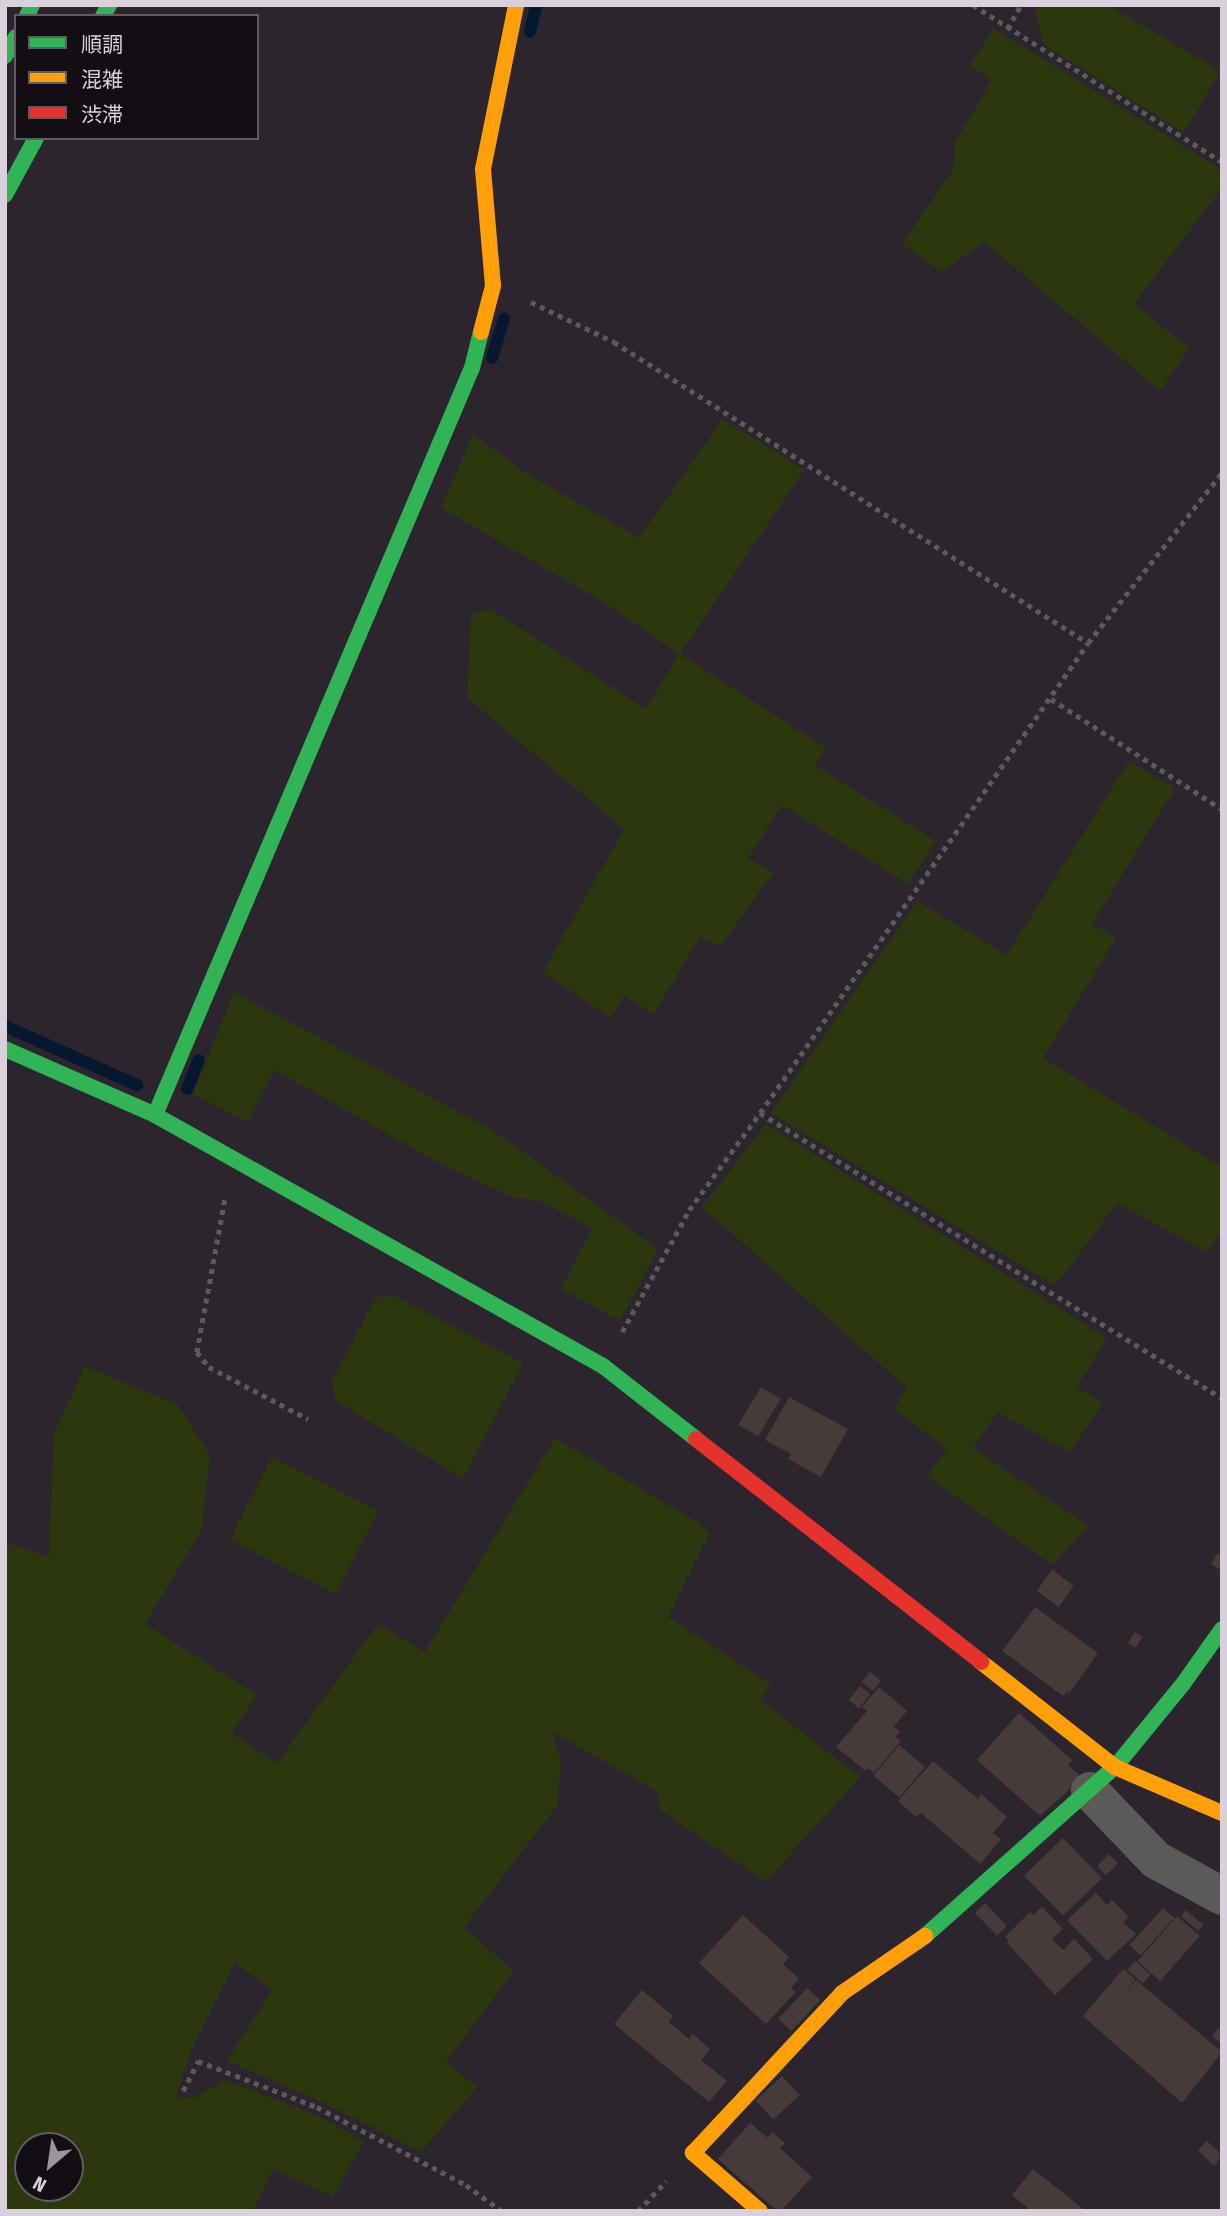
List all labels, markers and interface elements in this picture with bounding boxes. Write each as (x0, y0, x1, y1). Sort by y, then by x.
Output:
legend (14, 14, 259, 140)
text: 順調 (81, 32, 123, 58)
text: 混雑 (81, 67, 123, 93)
text: 渋滞 (81, 102, 123, 128)
north arrow (14, 2132, 84, 2202)
text: N (29, 2171, 50, 2197)

